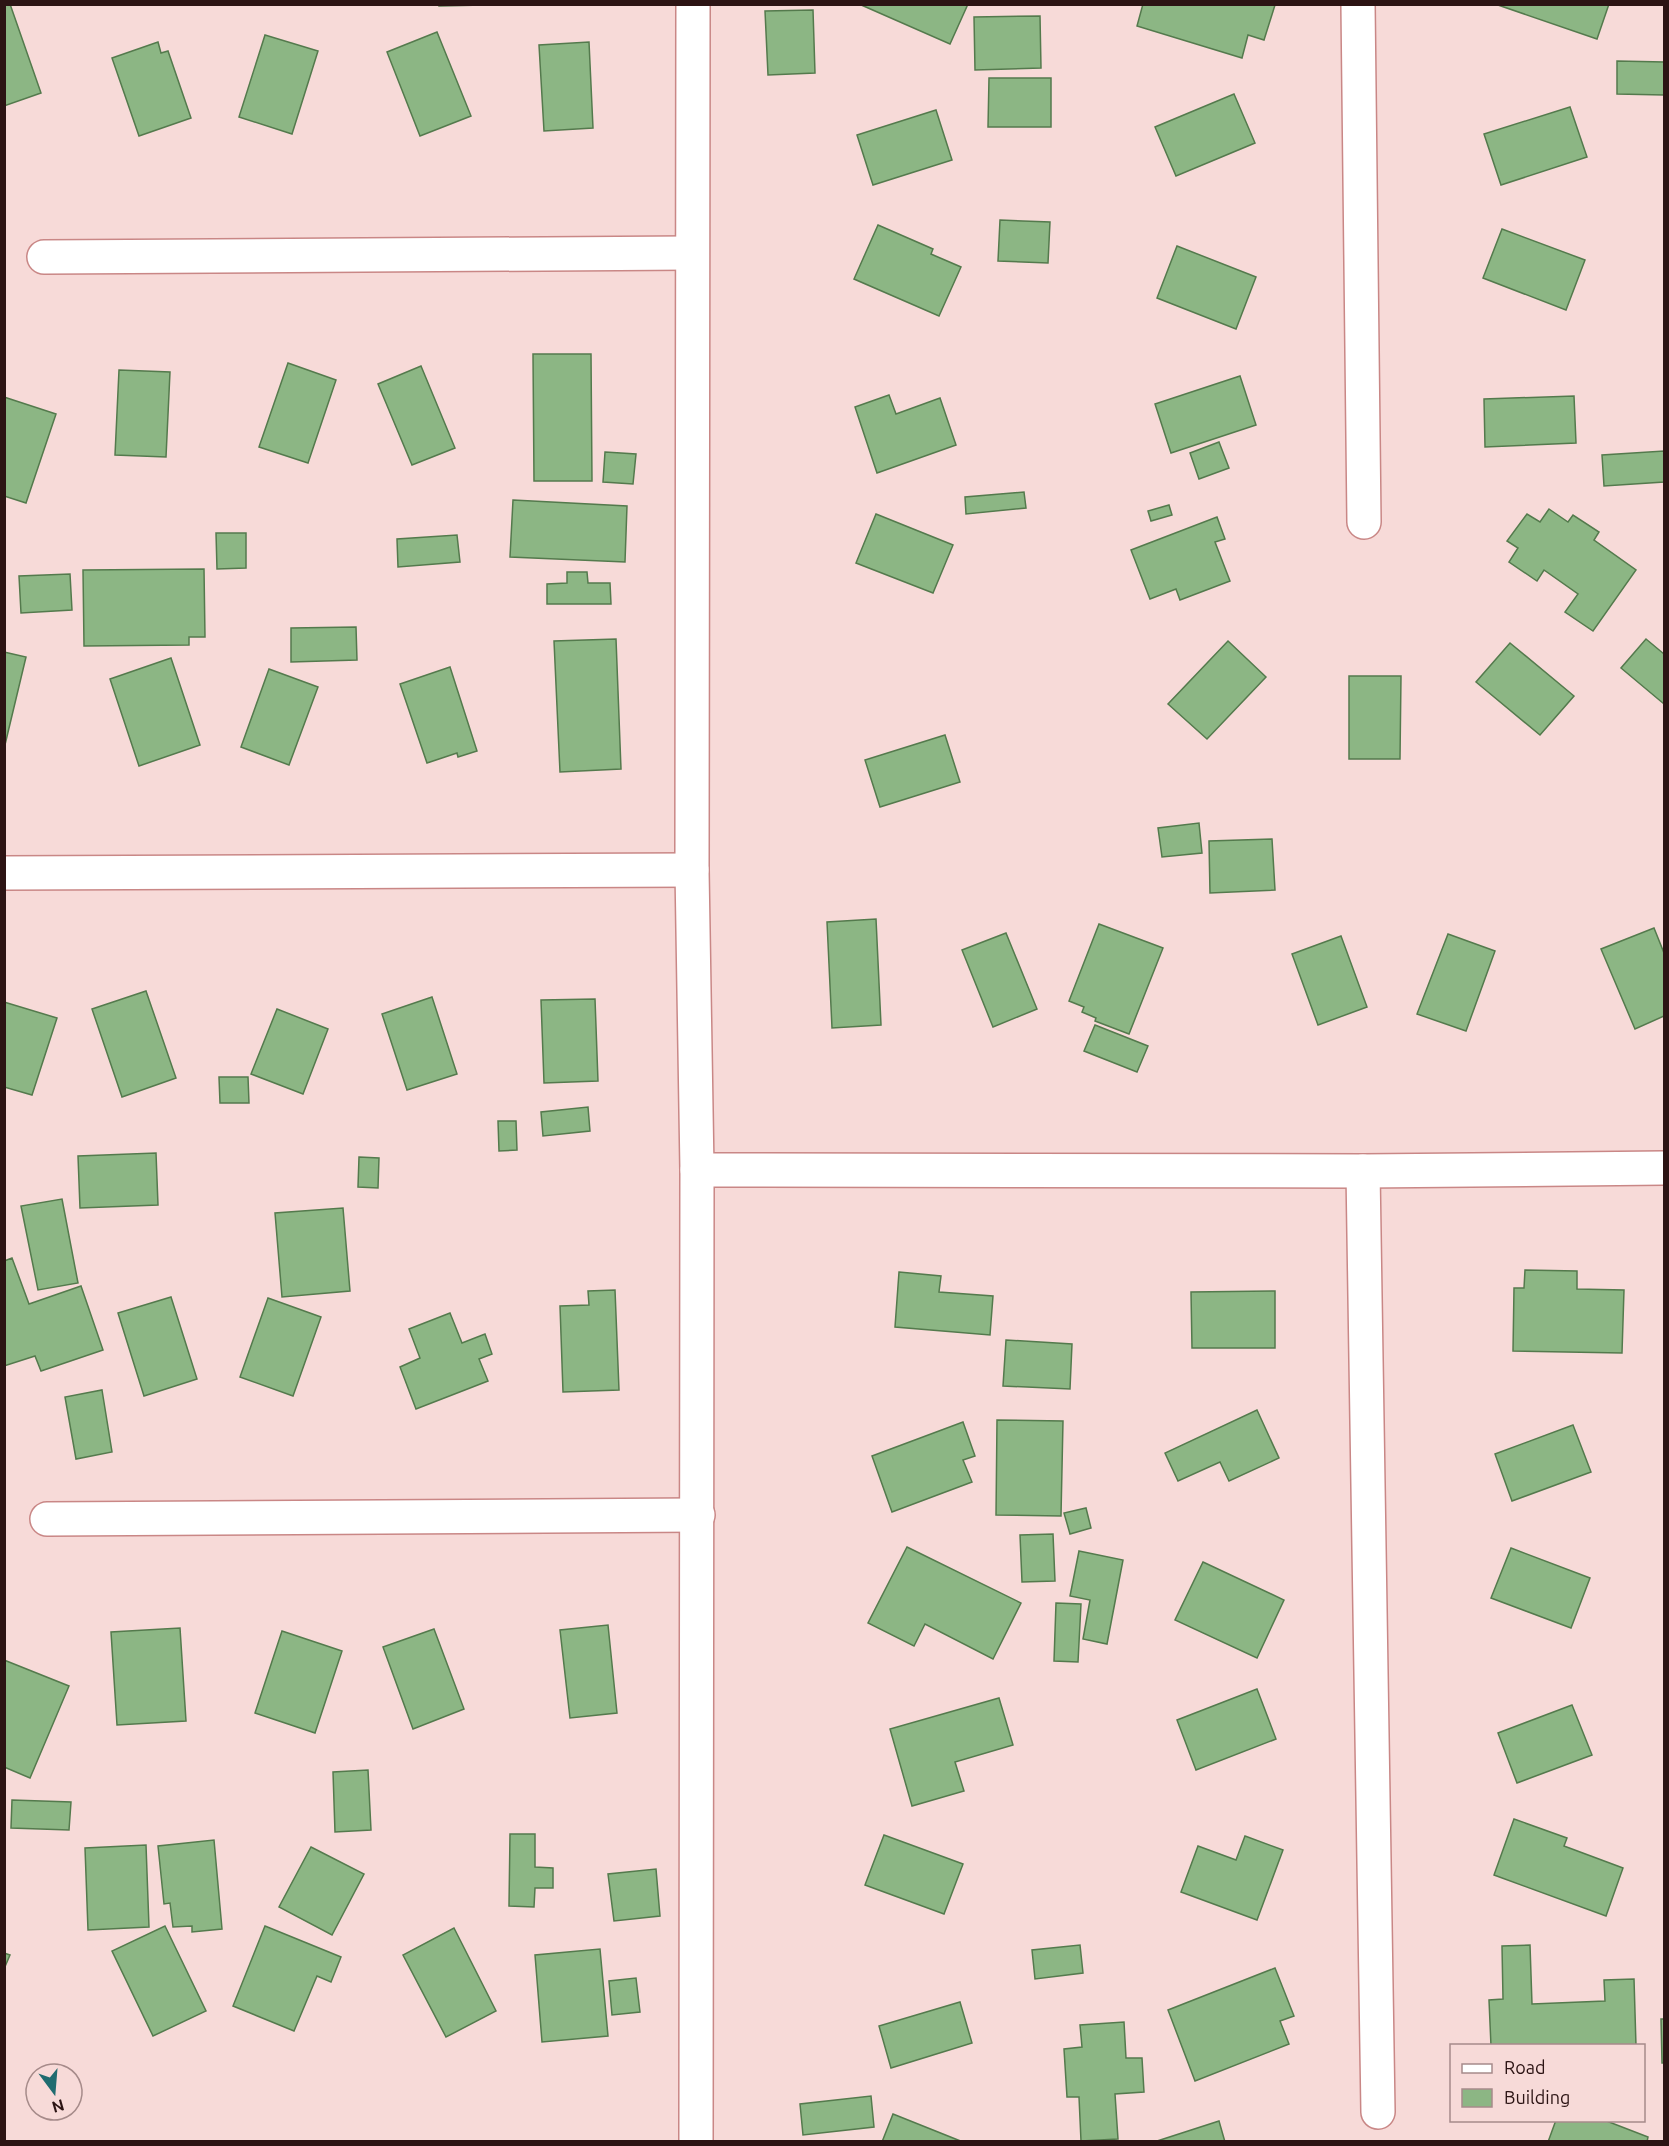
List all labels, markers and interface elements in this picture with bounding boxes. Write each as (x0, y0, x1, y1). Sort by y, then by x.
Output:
legend (1450, 2044, 1645, 2122)
text: Road (1504, 2057, 1546, 2077)
north arrow (24, 2062, 84, 2122)
text: Building (1504, 2087, 1570, 2107)
text: N (50, 2096, 66, 2117)

